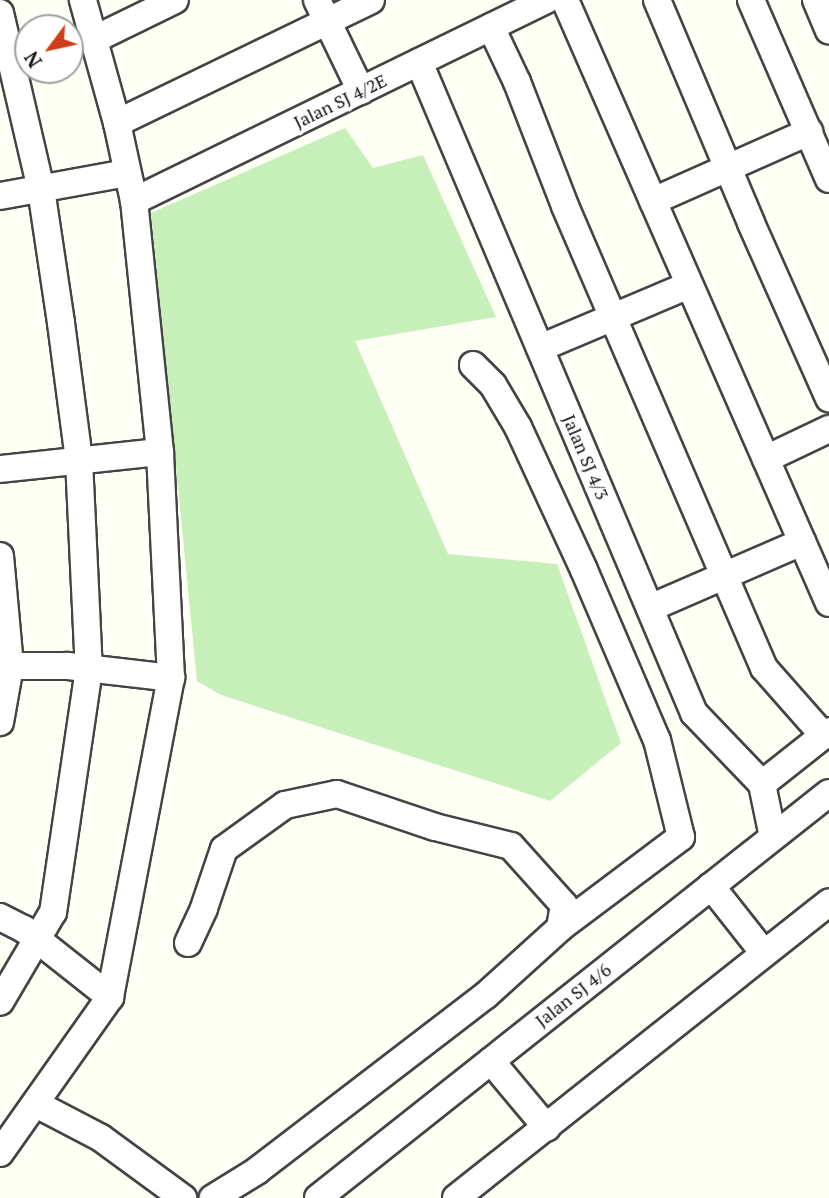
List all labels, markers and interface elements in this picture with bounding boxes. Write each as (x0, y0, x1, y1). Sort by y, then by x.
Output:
north arrow (14, 14, 84, 84)
text: N (18, 47, 47, 72)
street label: Jalan SJ 4/2E (290, 69, 390, 133)
street label: Jalan SJ 4/3 (558, 411, 614, 503)
street label: Jalan SJ 4/6 (531, 959, 615, 1031)

